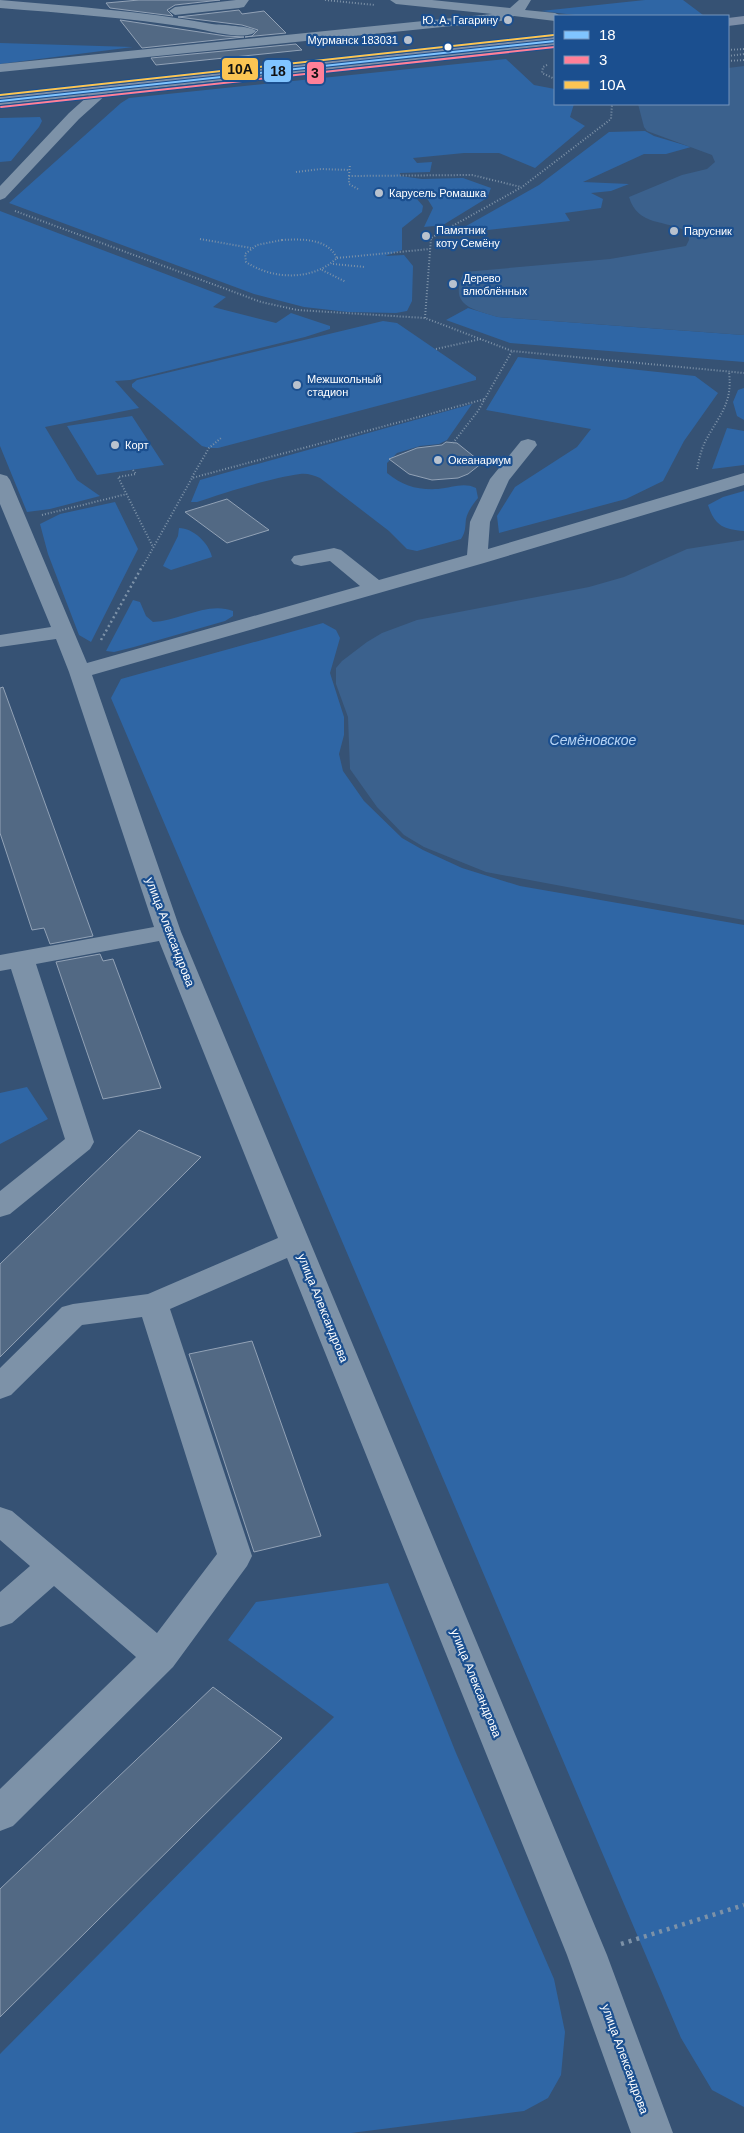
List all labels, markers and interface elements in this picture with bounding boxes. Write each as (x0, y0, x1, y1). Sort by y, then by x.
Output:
place label: Ю. А. Гагарину (422, 14, 498, 26)
marker: Ю. А. Гагарину (502, 14, 514, 26)
legend (554, 15, 729, 105)
text: 18 (599, 26, 616, 43)
place label: Мурманск 183031 (307, 34, 398, 46)
marker: Мурманск 183031 (402, 34, 414, 46)
unlabelled marker (443, 42, 453, 52)
text: 3 (599, 51, 607, 68)
line badge: 10А (221, 57, 259, 81)
line badge: 18 (263, 59, 292, 83)
text: 10А (227, 61, 253, 77)
line badge: 3 (306, 61, 325, 85)
text: 18 (270, 63, 286, 79)
text: 3 (311, 65, 319, 81)
text: 10А (599, 76, 626, 93)
marker: Карусель Ромашка (373, 187, 385, 199)
place label: Карусель Ромашка (389, 187, 487, 199)
place label: Памятник коту Семёну (436, 224, 500, 249)
marker: Парусник (668, 225, 680, 237)
place label: Парусник (684, 225, 732, 237)
marker: Памятник коту Семёну (420, 230, 432, 242)
place label: Дерево влюблённых (463, 272, 528, 297)
marker: Дерево влюблённых (447, 278, 459, 290)
place label: Межшкольный стадион (307, 373, 382, 398)
marker: Межшкольный стадион (291, 379, 303, 391)
marker: Корт (109, 439, 121, 451)
place label: Корт (125, 439, 148, 451)
marker: Океанариум (432, 454, 444, 466)
place label: Океанариум (448, 454, 511, 466)
water label: Семёновское (550, 732, 637, 748)
street label: улица Александрова (143, 875, 197, 989)
street label: улица Александрова (295, 1252, 351, 1365)
street label: улица Александрова (448, 1627, 504, 1740)
street label: улица Александрова (599, 2002, 652, 2116)

